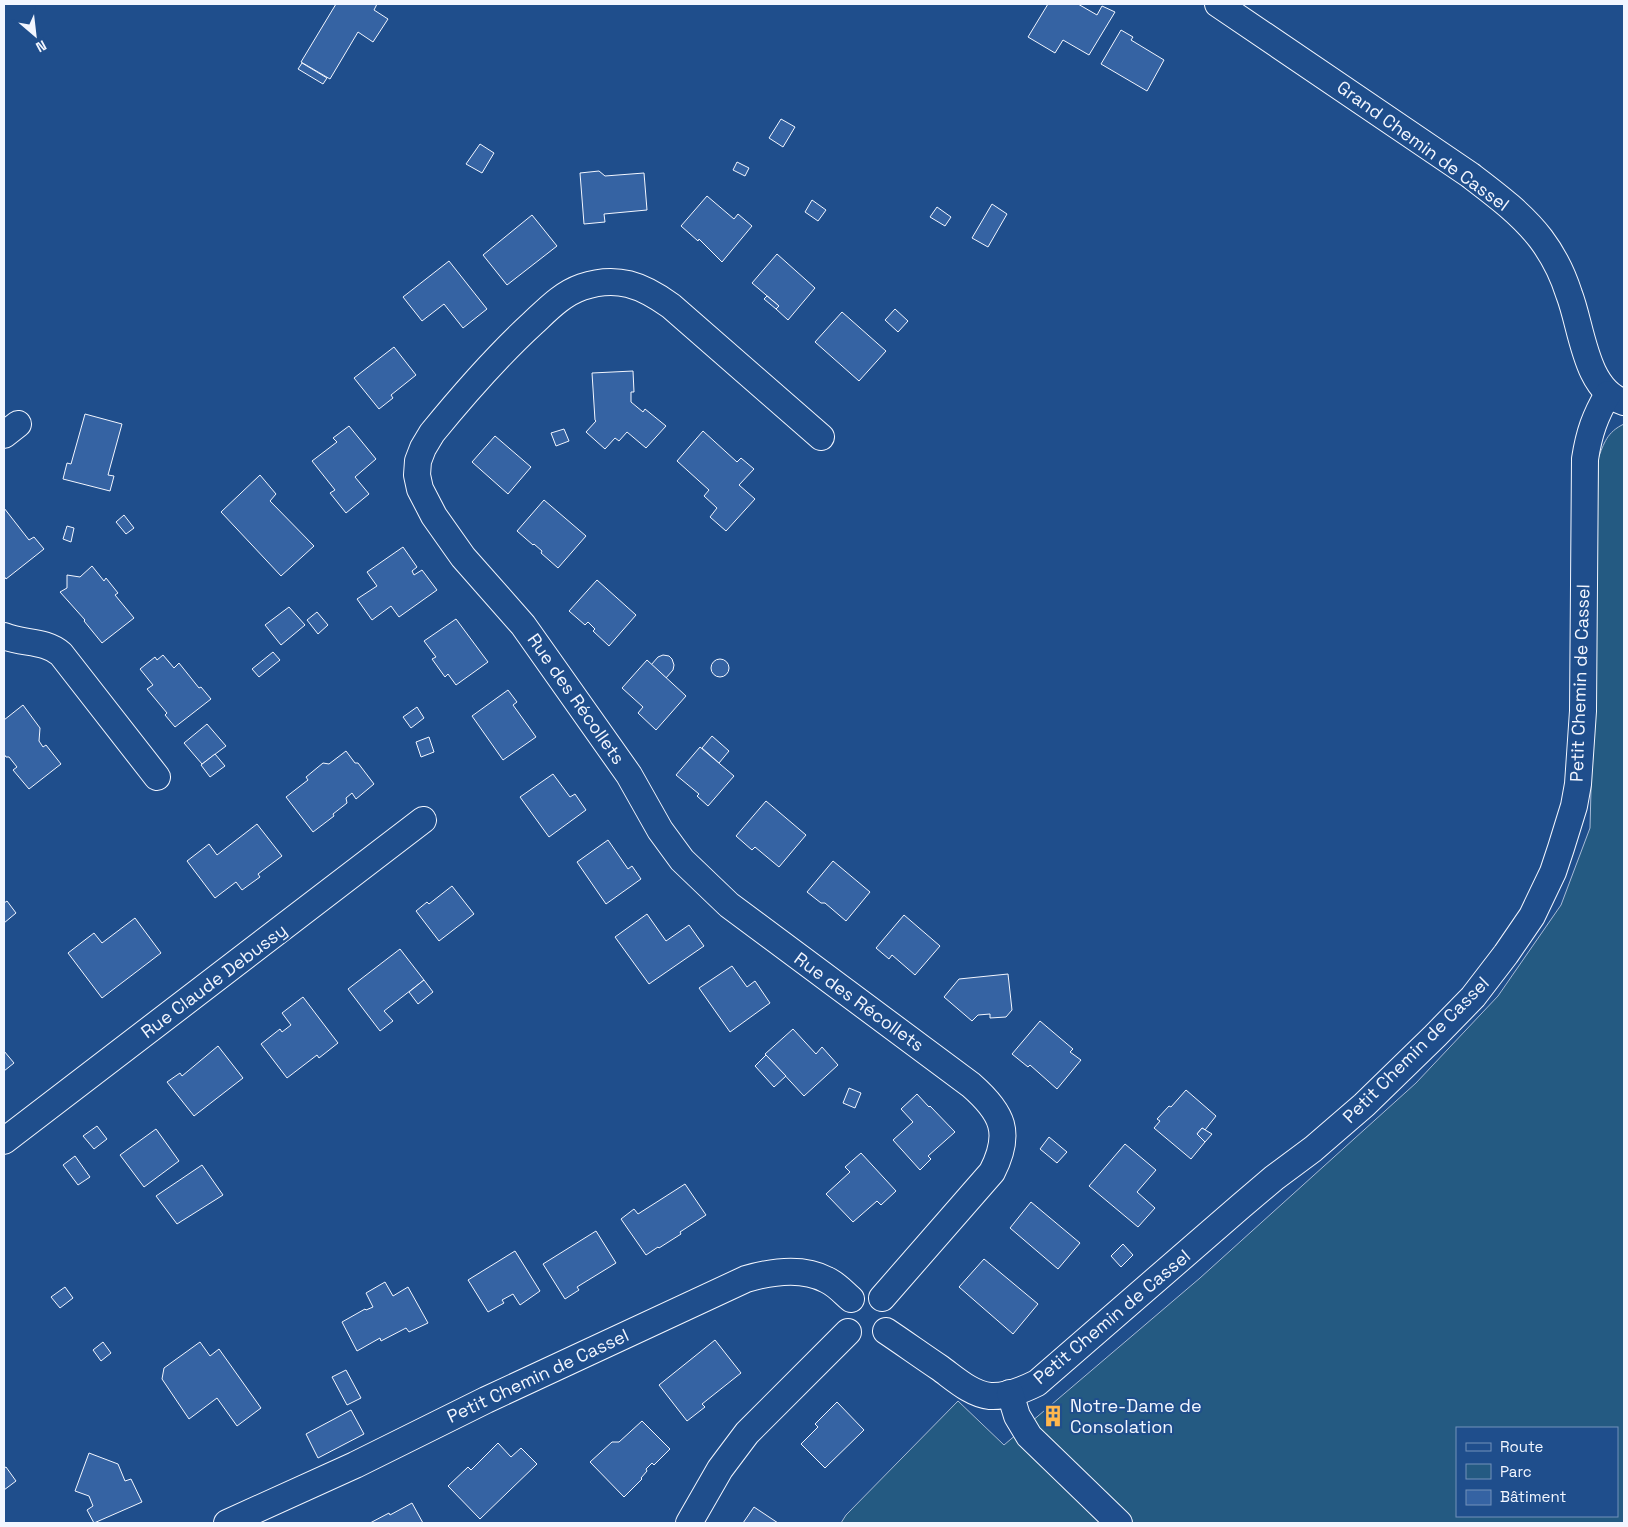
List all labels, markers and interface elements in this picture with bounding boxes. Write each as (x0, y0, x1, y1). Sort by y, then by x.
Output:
north arrow (10, 10, 60, 60)
text: N (33, 36, 49, 57)
street label: Grand Chemin de Cassel (1333, 75, 1514, 216)
street label: Petit Chemin de Cassel (1565, 584, 1594, 782)
street label: Rue des Récollets (523, 629, 630, 769)
street label: Rue Claude Debussy (136, 918, 291, 1043)
street label: Rue des Récollets (790, 947, 929, 1056)
street label: Petit Chemin de Cassel (1338, 972, 1494, 1128)
street label: Petit Chemin de Cassel (1028, 1244, 1195, 1389)
street label: Petit Chemin de Cassel (443, 1323, 632, 1428)
place label: Notre-Dame de Consolation (1070, 1394, 1202, 1438)
building icon: Notre-Dame de Consolation (1040, 1403, 1066, 1429)
legend (1456, 1427, 1618, 1517)
text: Route (1500, 1437, 1544, 1456)
text: Parc (1500, 1462, 1532, 1481)
text: Bâtiment (1500, 1487, 1566, 1506)

